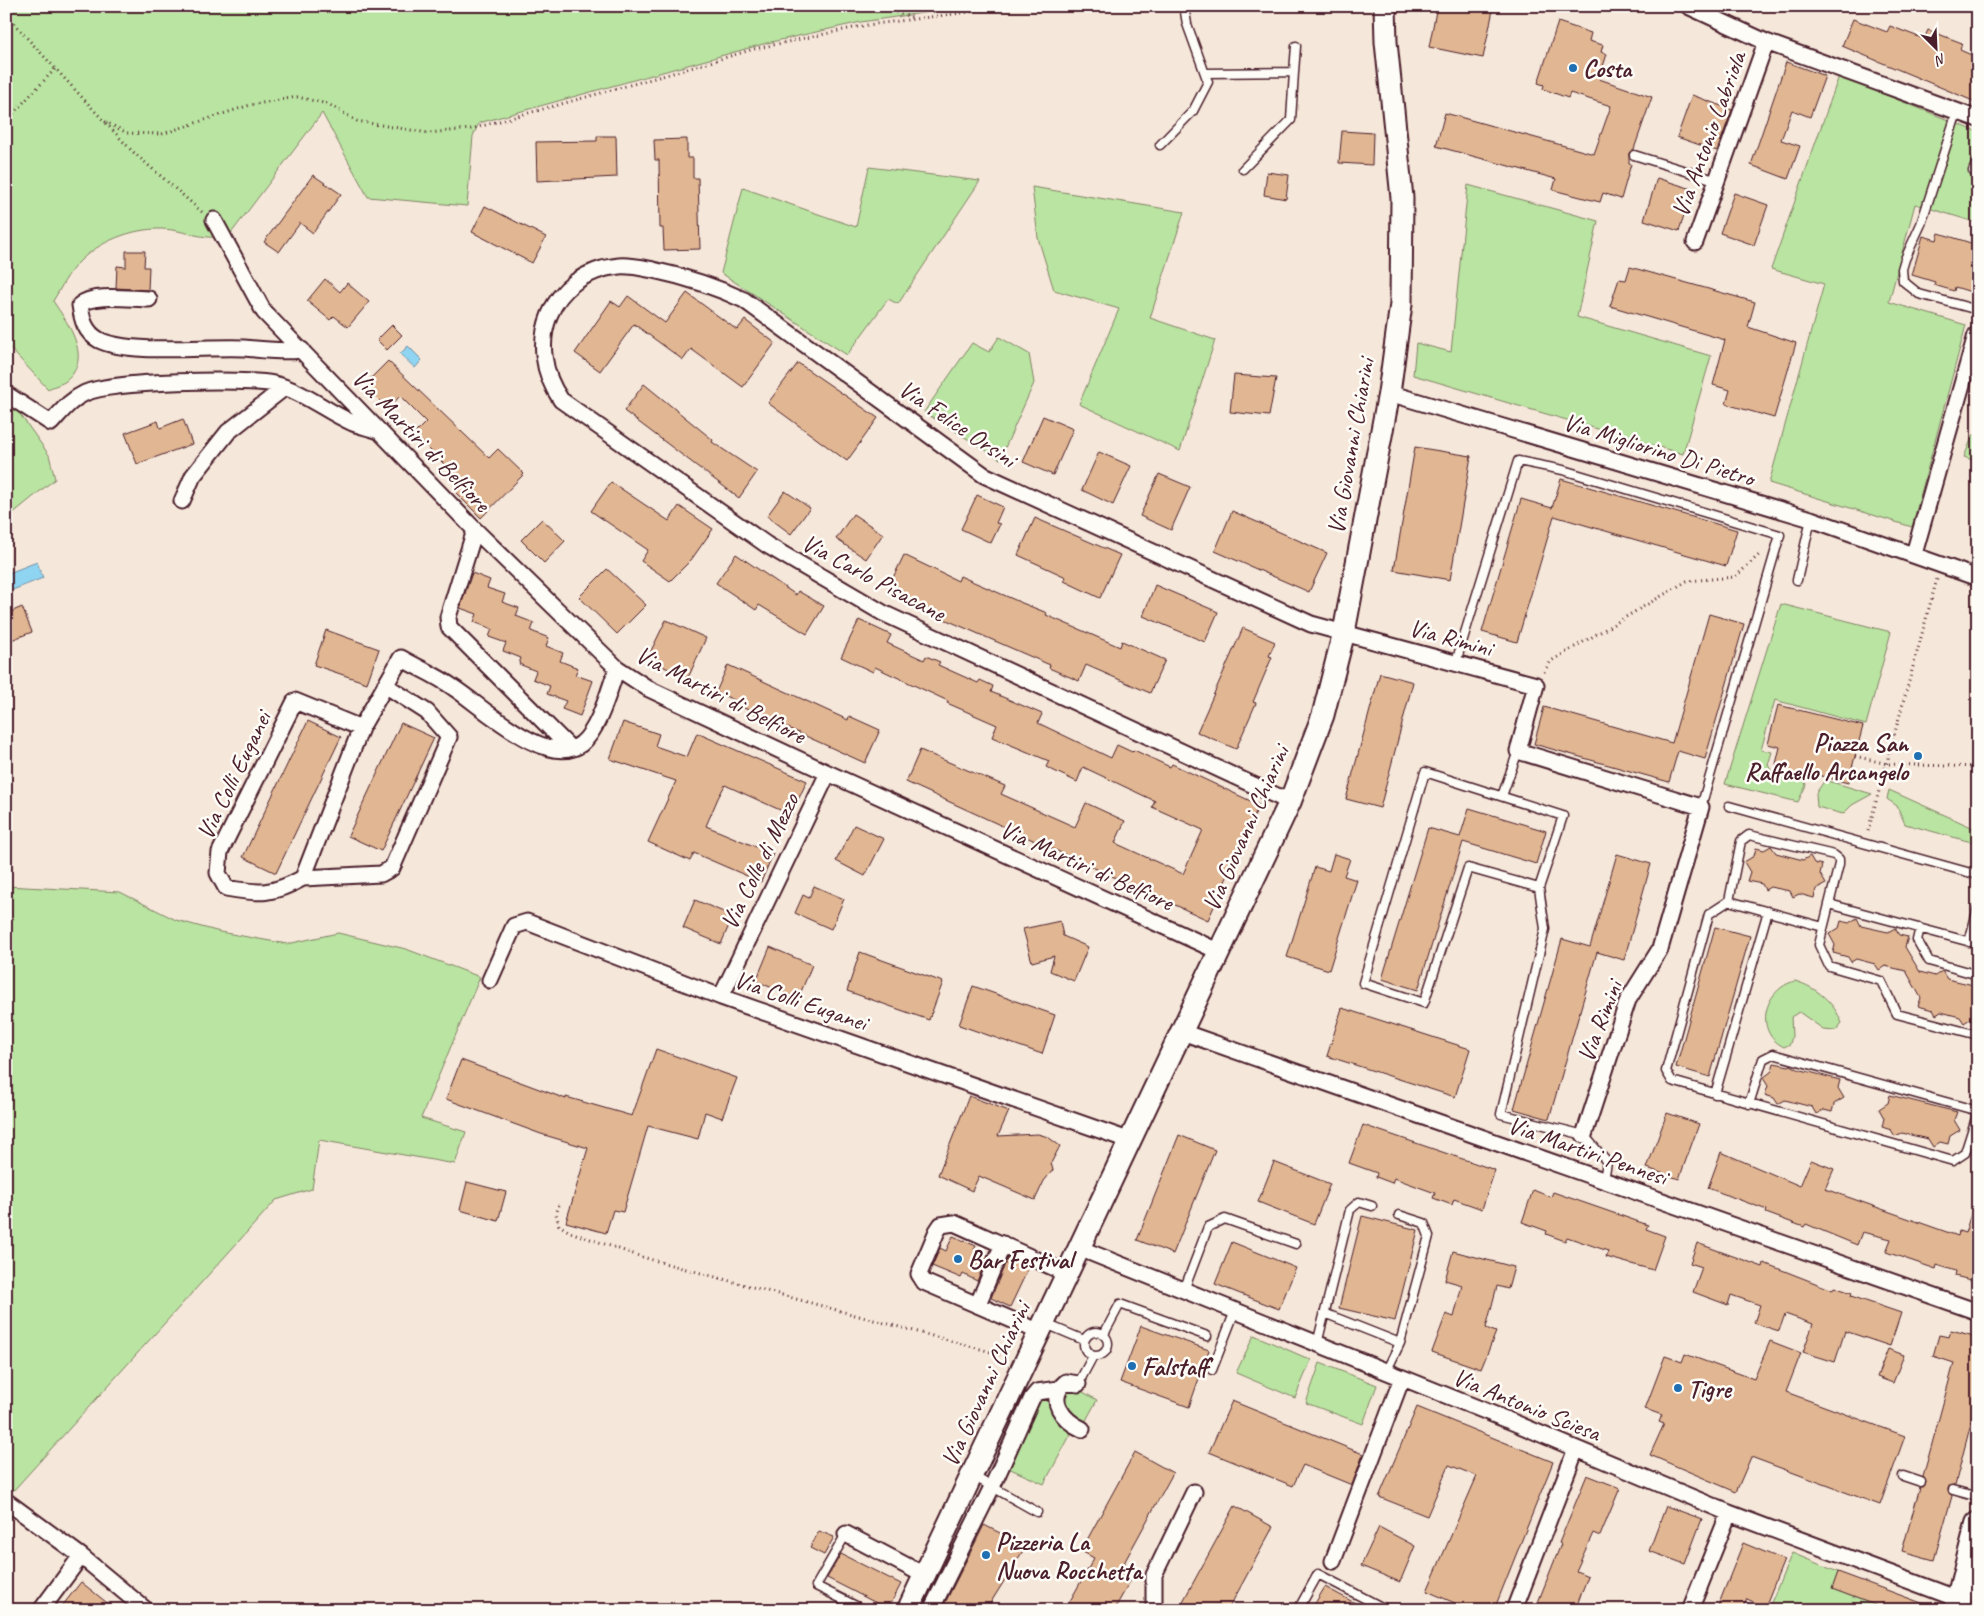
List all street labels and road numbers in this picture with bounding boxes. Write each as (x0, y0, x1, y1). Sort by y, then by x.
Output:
street label: Via Antonio Labriola (1664, 45, 1755, 221)
street label: Via Giovanni Chiarini (1320, 352, 1383, 537)
street label: Via Martiri di Belfiore (345, 363, 499, 520)
street label: Via Felice Orsini (892, 373, 1025, 477)
street label: Via Migliorino Di Pietro (1559, 406, 1761, 495)
street label: Via Carlo Pisacane (796, 527, 952, 630)
street label: Via Rimini (1406, 612, 1499, 665)
street label: Via Martiri di Belfiore (630, 638, 812, 752)
street label: Via Colli Euganei (189, 703, 280, 845)
street label: Via Giovanni Chiarini (1195, 737, 1298, 916)
street label: Via Colle di Mezzo (713, 787, 807, 935)
street label: Via Martiri di Belfiore (995, 813, 1180, 919)
street label: Via Colli Euganei (730, 963, 875, 1040)
street label: Via Rimini (1570, 973, 1631, 1067)
street label: Via Martiri Pennesi (1504, 1109, 1675, 1194)
street label: Via Giovanni Chiarini (934, 1294, 1039, 1472)
street label: Via Antonio Sciesa (1448, 1361, 1607, 1450)

